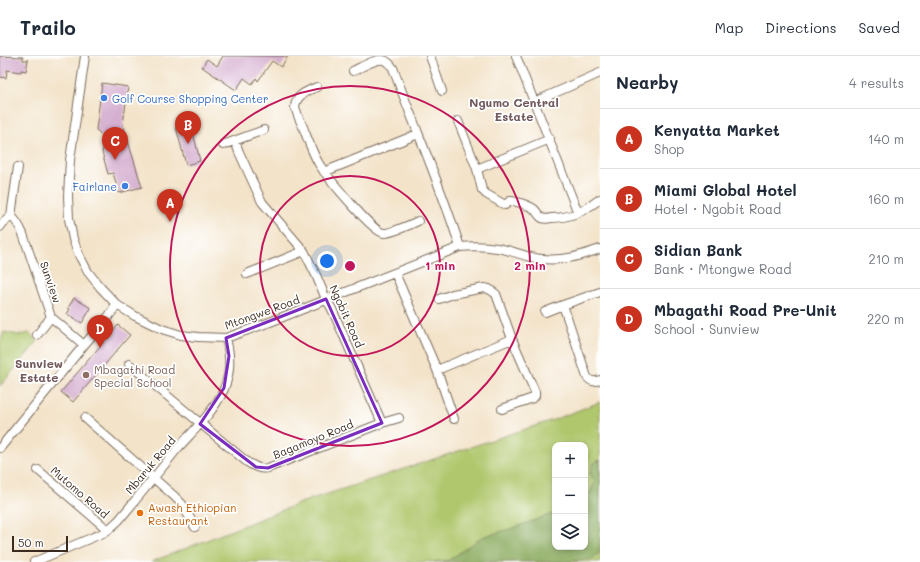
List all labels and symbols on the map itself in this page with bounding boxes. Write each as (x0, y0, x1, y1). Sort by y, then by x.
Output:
place label: Golf Course Shopping Center (112, 91, 269, 106)
marker: Golf Course Shopping Center (99, 93, 109, 103)
district label: Ngumo Central Estate (469, 94, 559, 124)
pin: B (175, 111, 201, 144)
pin: C (102, 127, 128, 160)
place label: Fairlane (73, 179, 117, 194)
marker: Fairlane (120, 181, 130, 191)
pin: A (157, 189, 183, 222)
your location (317, 251, 337, 271)
text: 1 min (425, 257, 455, 273)
text: 2 min (514, 257, 546, 273)
street label: Sunview (37, 259, 65, 305)
centre of rings (343, 259, 357, 273)
street label: Ngobit Road (326, 282, 368, 350)
street label: Mtongwe Road (222, 291, 302, 333)
pin: D (87, 315, 113, 348)
district label: Sunview Estate (15, 355, 63, 385)
place label: Mbagathi Road Special School (94, 362, 175, 390)
marker: Mbagathi Road Special School (81, 370, 91, 380)
street label: Bagamoyo Road (271, 416, 355, 462)
street label: Mbaruk Road (121, 433, 179, 497)
street label: Mutomo Road (48, 463, 112, 521)
place label: Awash Ethiopian Restaurant (148, 500, 236, 528)
marker: Awash Ethiopian Restaurant (135, 508, 145, 518)
scale bar (12, 534, 68, 553)

